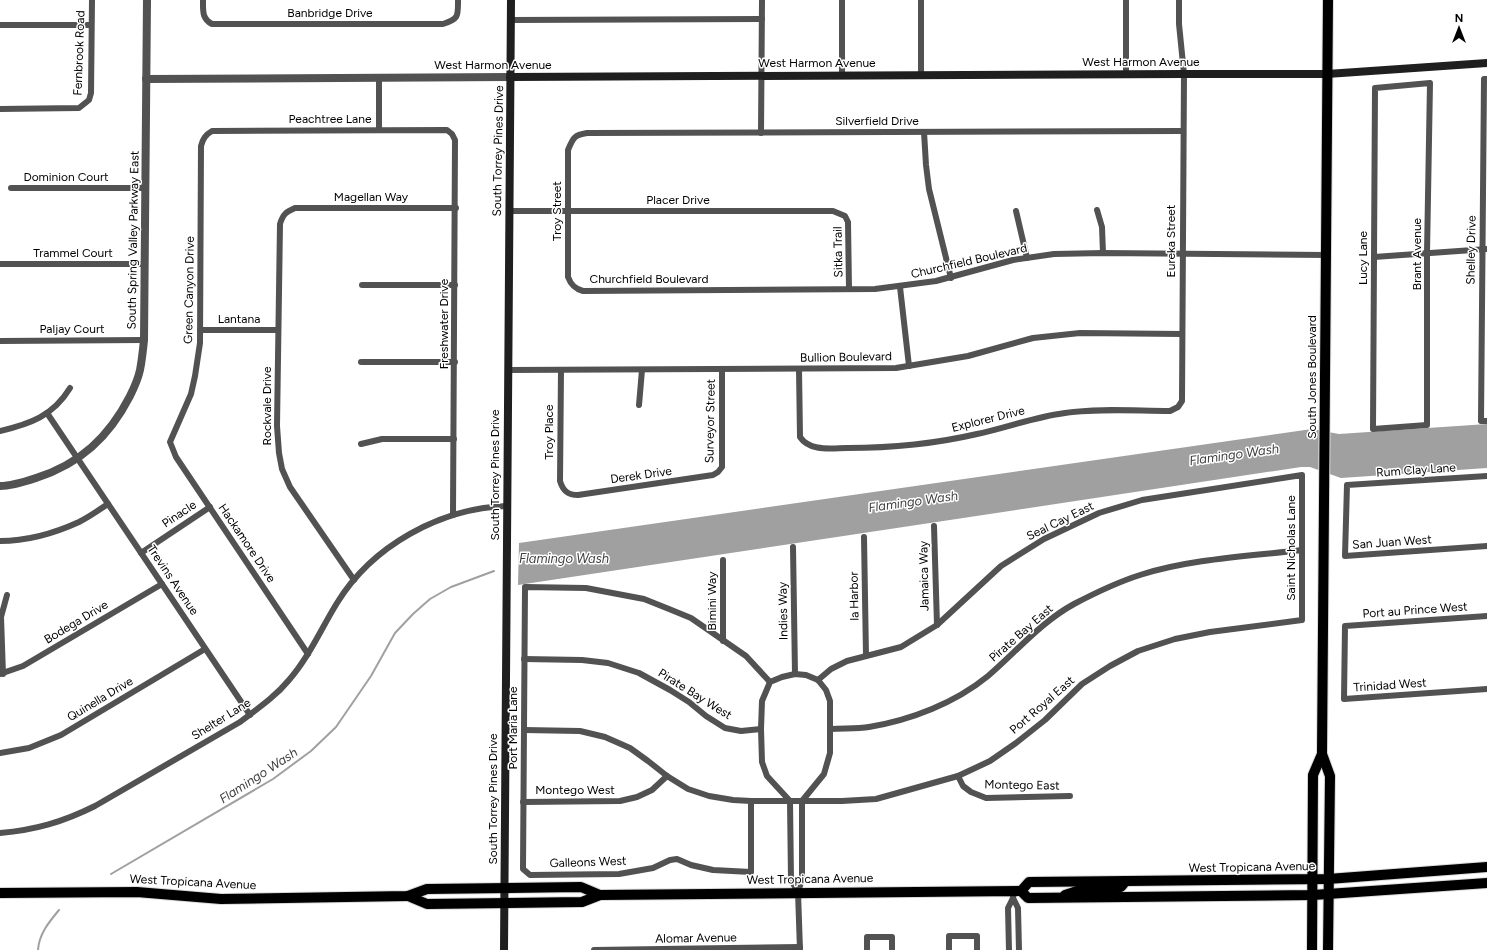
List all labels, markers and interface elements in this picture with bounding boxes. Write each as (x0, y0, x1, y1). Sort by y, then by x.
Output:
street label: Banbridge Drive (287, 6, 373, 20)
north arrow (1439, 8, 1479, 48)
street label: Fernbrook Road (71, 10, 87, 96)
text: N (1455, 12, 1463, 25)
street label: West Harmon Avenue (1082, 55, 1200, 69)
street label: West Harmon Avenue (758, 56, 876, 70)
street label: West Harmon Avenue (434, 58, 552, 72)
street label: South Torrey Pines Drive (490, 85, 506, 217)
street label: Peachtree Lane (289, 112, 372, 126)
street label: Silverfield Drive (835, 114, 919, 128)
street label: South Spring Valley Parkway East (124, 150, 142, 330)
street label: Dominion Court (23, 170, 109, 184)
street label: Troy Street (550, 181, 564, 241)
street label: Magellan Way (334, 190, 409, 204)
street label: Placer Drive (646, 193, 710, 207)
street label: Eureka Street (1164, 204, 1178, 277)
street label: Shelley Drive (1463, 215, 1479, 285)
street label: Brant Avenue (1410, 217, 1424, 290)
street label: Sitka Trail (831, 226, 845, 278)
street label: Lucy Lane (1356, 230, 1370, 285)
street label: Green Canyon Drive (181, 236, 197, 344)
street label: Churchfield Boulevard (909, 241, 1029, 281)
street label: Trammel Court (33, 246, 113, 260)
street label: Churchfield Boulevard (589, 272, 709, 286)
street label: Freshwater Drive (437, 278, 451, 369)
street label: Lantana (218, 312, 260, 326)
street label: South Jones Boulevard (1305, 315, 1319, 439)
street label: Paljay Court (39, 322, 105, 336)
street label: Bullion Boulevard (800, 349, 892, 365)
street label: Rockvale Drive (260, 366, 274, 445)
street label: Surveyor Street (702, 378, 718, 463)
street label: Explorer Drive (950, 403, 1026, 435)
street label: Troy Place (542, 404, 556, 459)
street label: South Torrey Pines Drive (488, 409, 502, 541)
water label: Flamingo Wash (1188, 441, 1280, 468)
street label: Rum Clay Lane (1376, 460, 1457, 480)
street label: Derek Drive (609, 464, 673, 486)
water label: Flamingo Wash (867, 488, 959, 515)
street label: Saint Nicholas Lane (1284, 495, 1298, 601)
street label: Pinacle (159, 497, 199, 530)
street label: Seal Cay East (1024, 499, 1096, 543)
street label: Hackamore Drive (215, 501, 279, 585)
street label: San Juan West (1352, 532, 1433, 552)
street label: Jamaica Way (916, 540, 932, 611)
street label: Trevins Avenue (144, 542, 202, 618)
water label: Flamingo Wash (519, 551, 609, 566)
street label: Bimini Way (705, 571, 719, 630)
street label: la Harbor (847, 571, 861, 621)
street label: Indies Way (775, 581, 791, 640)
street label: Bodega Drive (42, 597, 111, 646)
street label: Port au Prince West (1362, 599, 1468, 621)
street label: Pirate Bay East (986, 601, 1056, 664)
street label: Pirate Bay West (656, 666, 735, 723)
street label: Port Royal East (1007, 673, 1077, 737)
street label: Quinella Drive (65, 674, 136, 724)
street label: Trinidad West (1353, 675, 1427, 695)
street label: Port Maria Lane (506, 686, 520, 770)
street label: Shelter Lane (189, 695, 253, 743)
street label: South Torrey Pines Drive (486, 733, 500, 865)
water label: Flamingo Wash (216, 745, 300, 806)
street label: Montego East (984, 777, 1060, 793)
street label: Montego West (535, 783, 615, 797)
street label: Galleons West (549, 854, 627, 870)
street label: West Tropicana Avenue (1189, 859, 1316, 875)
street label: West Tropicana Avenue (747, 871, 874, 887)
street label: West Tropicana Avenue (129, 872, 257, 892)
street label: Alomar Avenue (655, 930, 737, 946)

